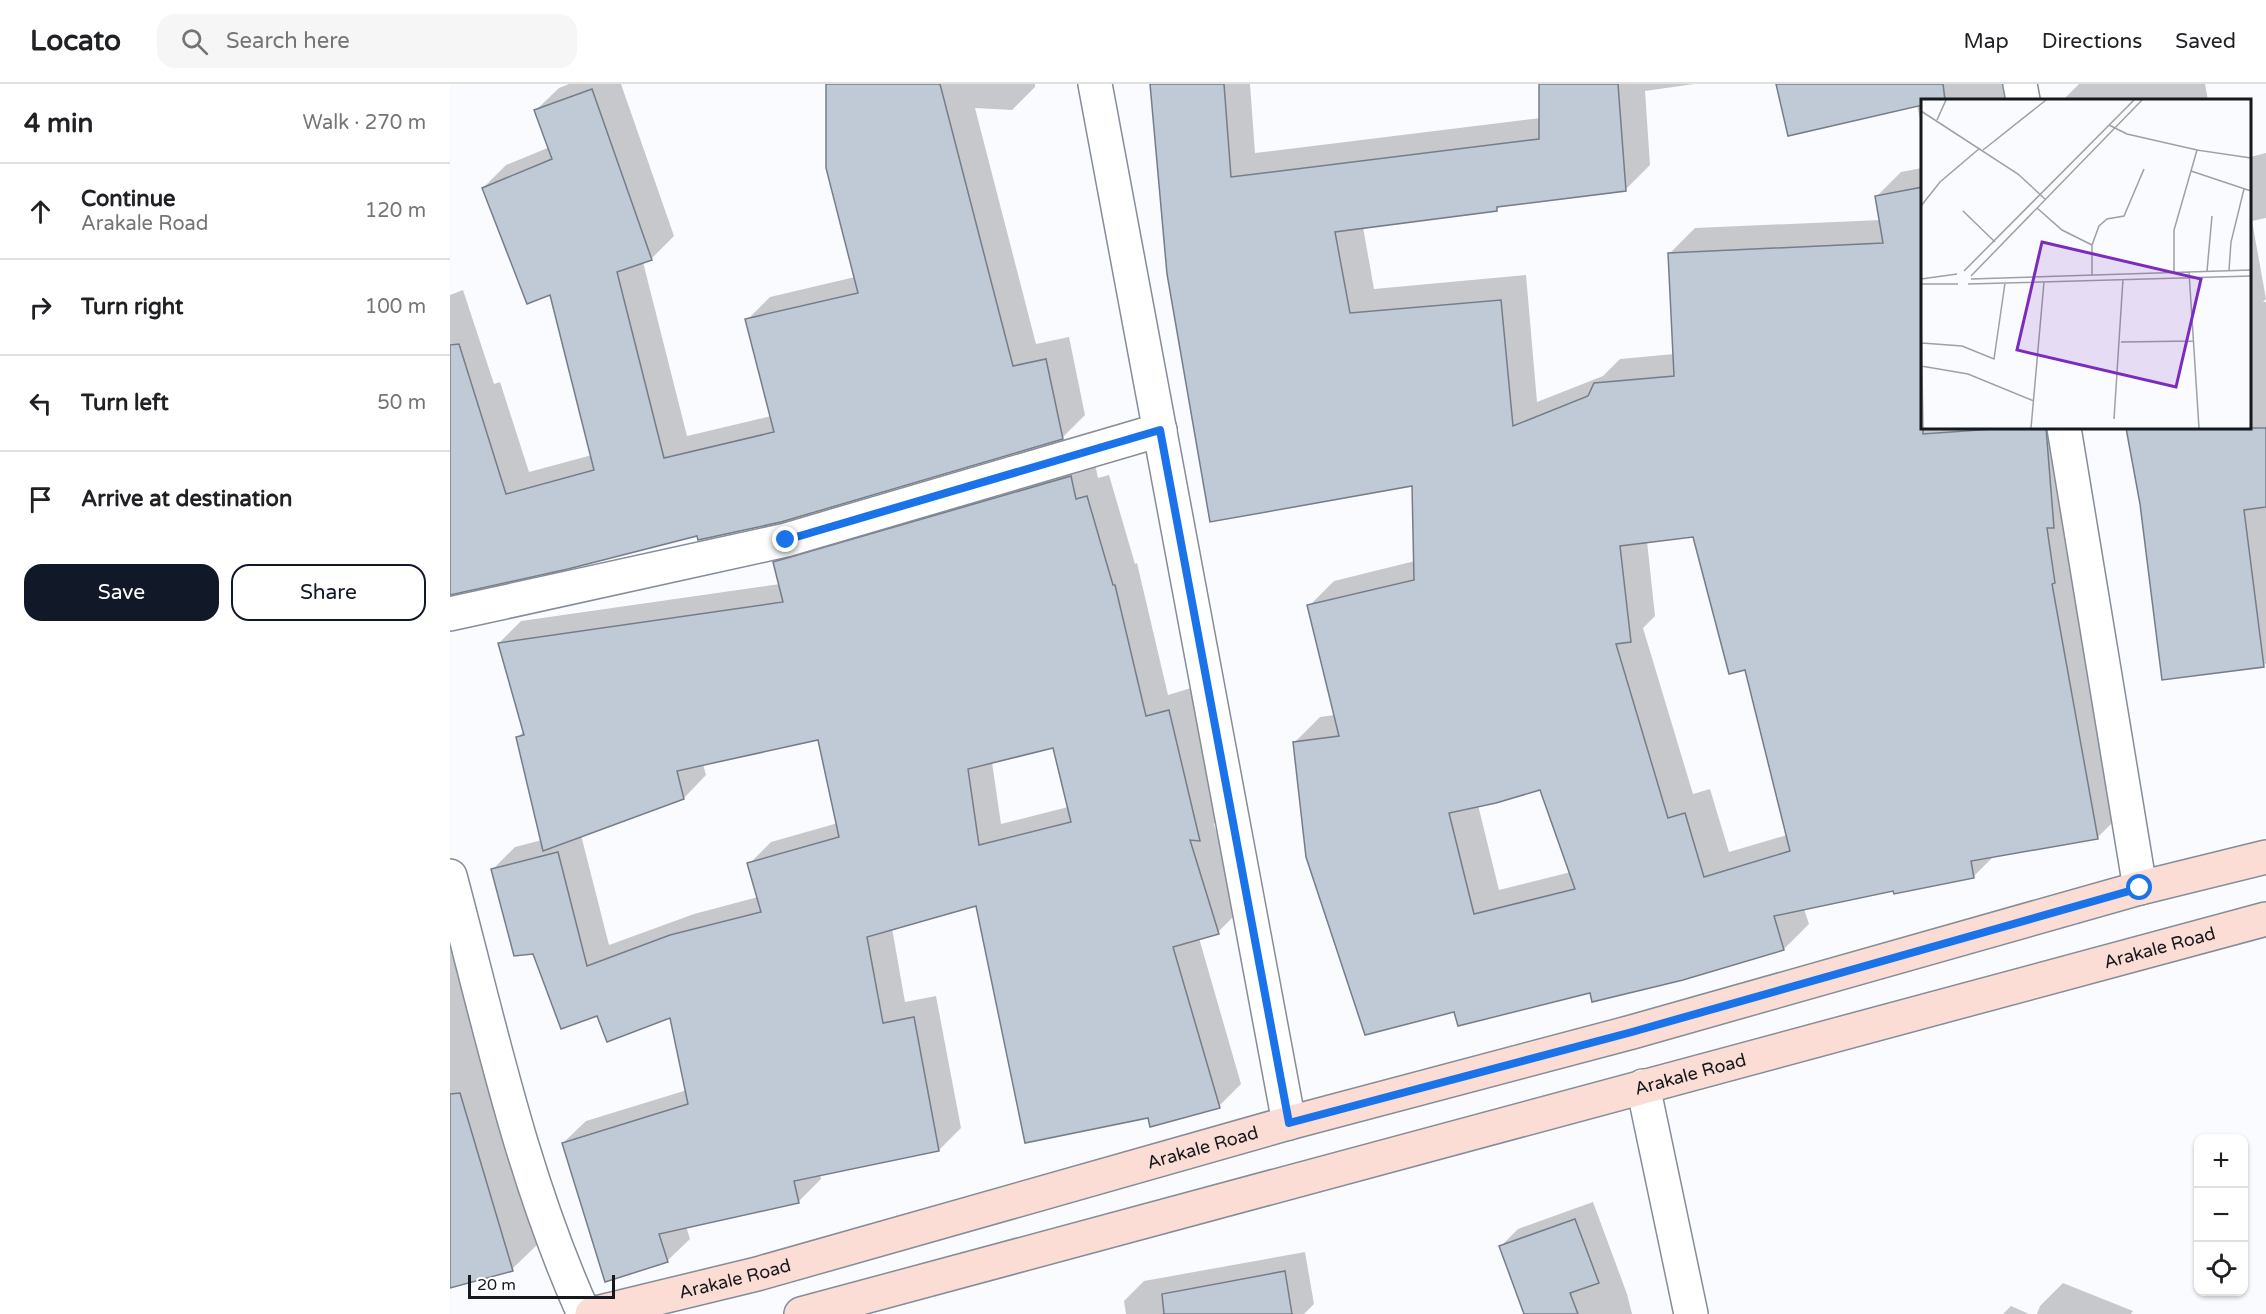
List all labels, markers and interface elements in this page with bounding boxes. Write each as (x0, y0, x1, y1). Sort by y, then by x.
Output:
search box (157, 14, 577, 68)
text: Locato (30, 24, 121, 58)
icon: search (178, 25, 211, 58)
text: Search here (226, 28, 350, 54)
text: Map (1963, 29, 2009, 54)
text: Directions (2042, 29, 2142, 54)
text: Saved (2175, 29, 2236, 54)
inset map (1921, 99, 2251, 429)
text: 4 min (24, 108, 93, 139)
text: Walk · 270 m (303, 111, 426, 135)
text: Continue (81, 186, 176, 212)
icon: ahead (24, 195, 57, 228)
text: 120 m (365, 199, 426, 223)
text: Arakale Road (81, 212, 208, 236)
icon: right (24, 291, 57, 324)
text: Turn right (81, 294, 183, 320)
text: 100 m (365, 295, 426, 319)
icon: left (24, 387, 57, 420)
text: Turn left (81, 390, 169, 416)
text: 50 m (377, 391, 426, 415)
icon: arrive (24, 483, 57, 516)
text: Arrive at destination (81, 486, 292, 512)
route end (772, 526, 798, 552)
button: Save (24, 564, 219, 621)
button: Share (231, 564, 426, 621)
route start (2126, 874, 2152, 900)
street label: Arakale Road (2101, 922, 2218, 973)
street label: Arakale Road (1632, 1049, 1749, 1100)
street label: Arakale Road (1144, 1121, 1261, 1174)
map controls (2194, 1134, 2248, 1296)
button: + (2194, 1134, 2248, 1188)
button: − (2194, 1188, 2248, 1242)
button: locate (2194, 1242, 2248, 1296)
street label: Arakale Road (677, 1254, 793, 1304)
scale bar (468, 1272, 615, 1300)
text: 20 m (477, 1275, 516, 1295)

